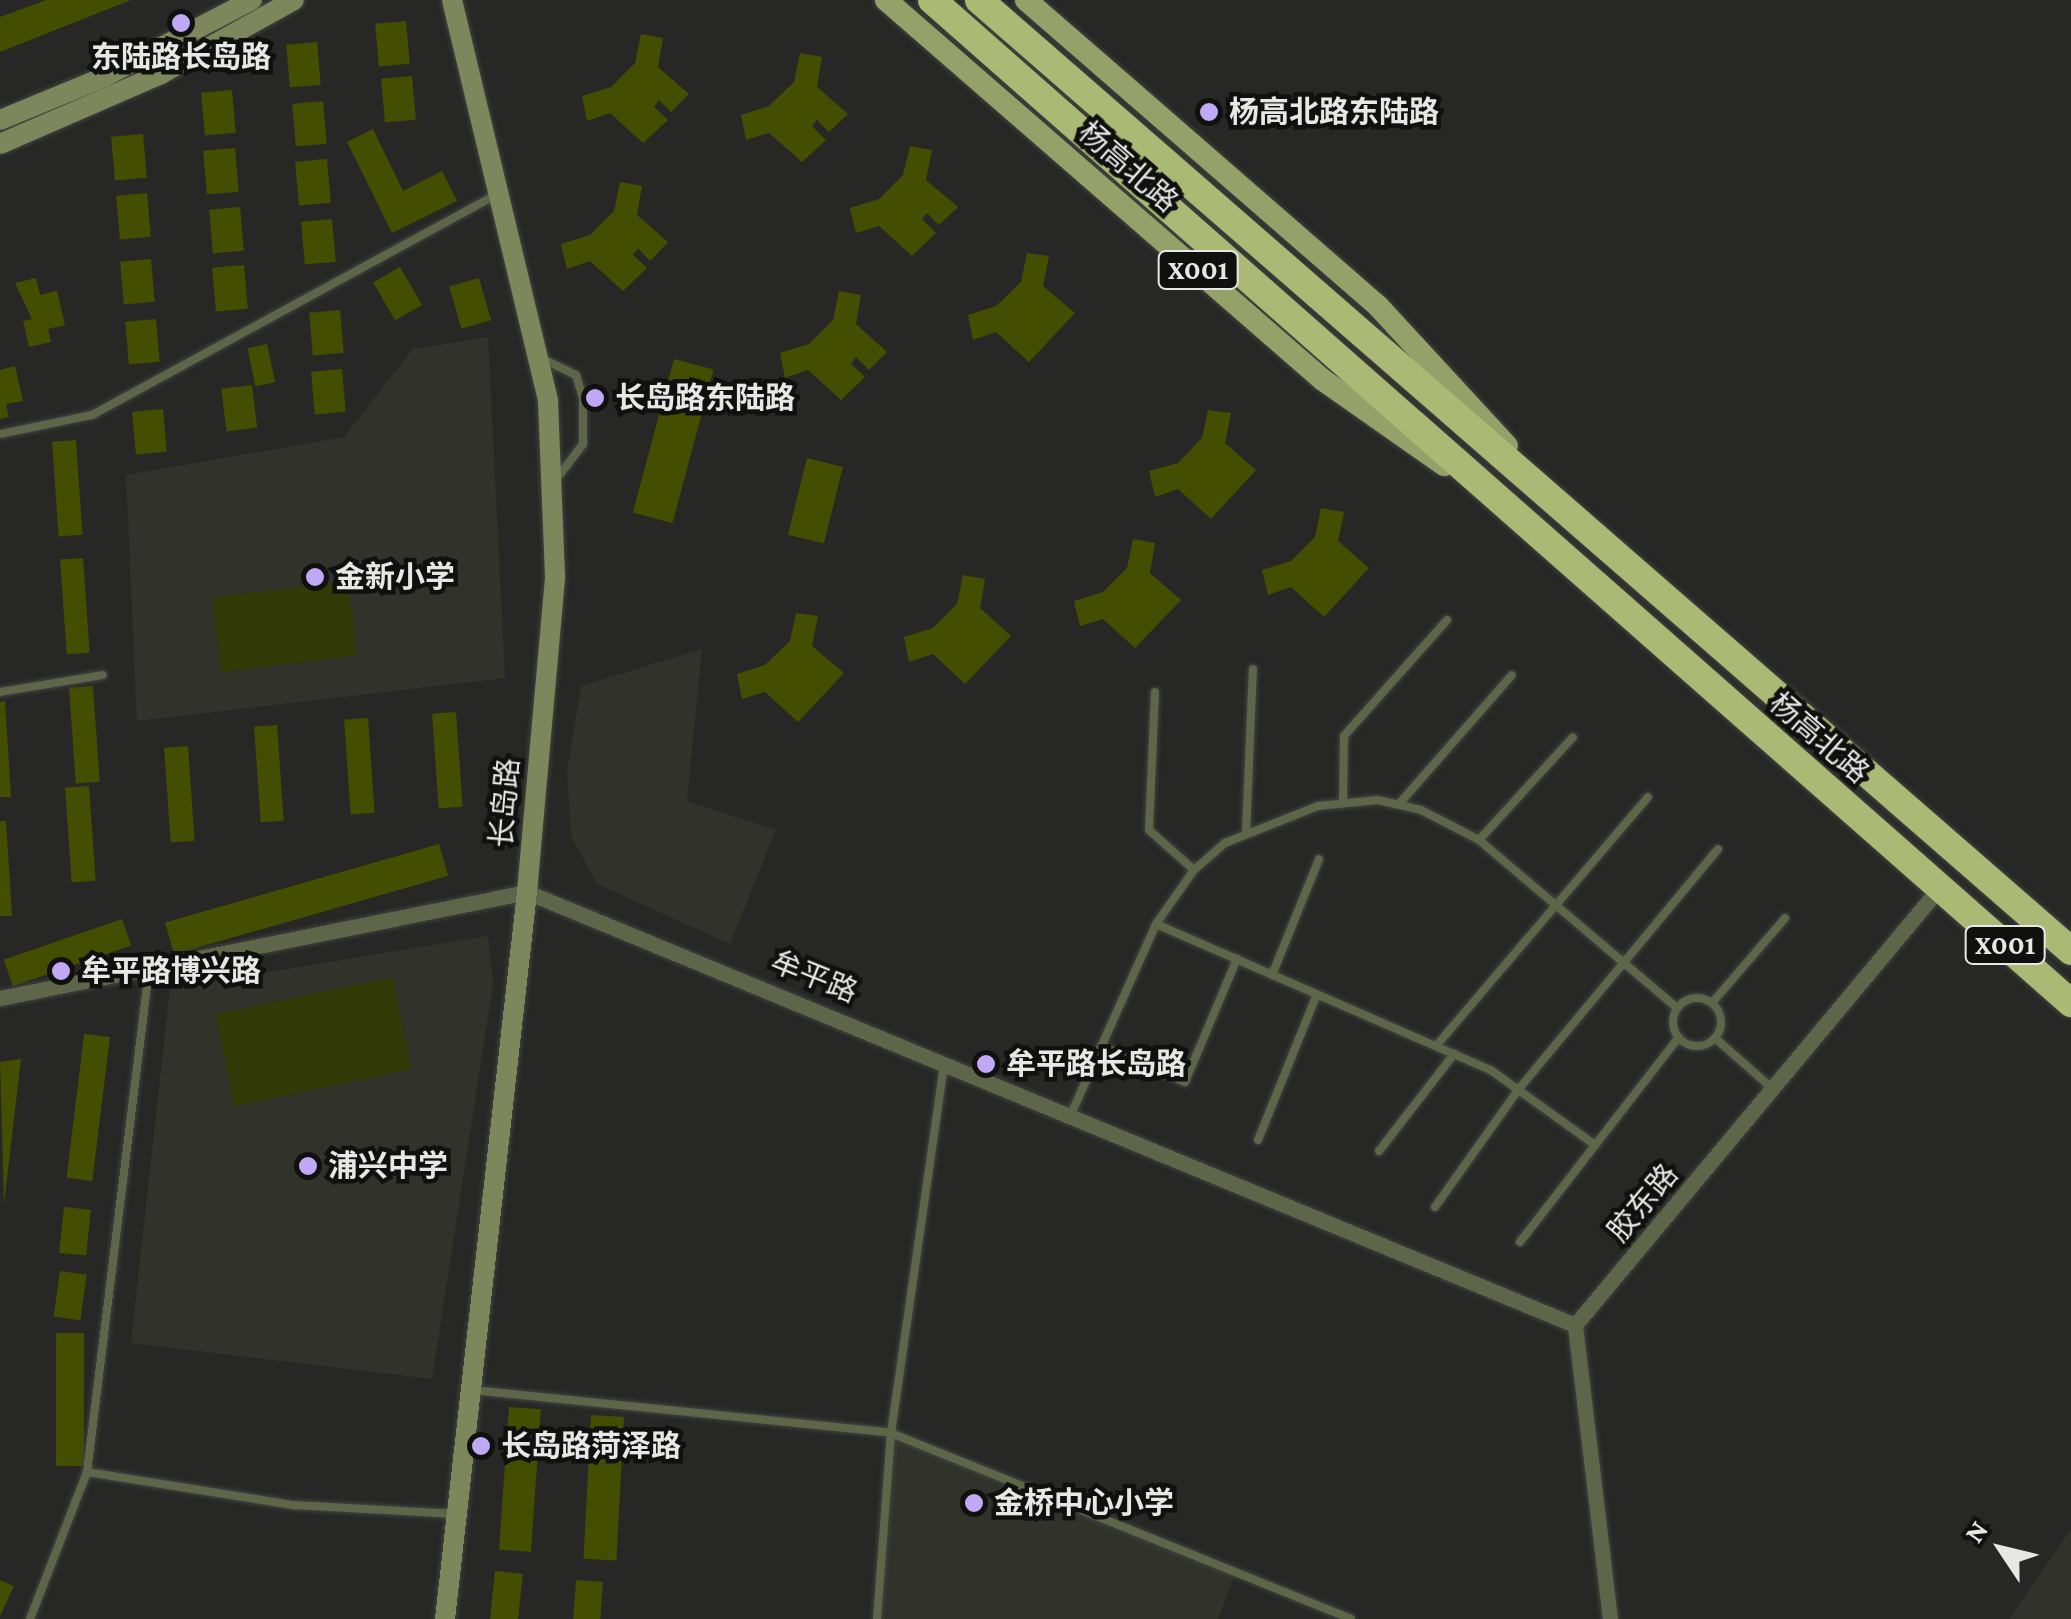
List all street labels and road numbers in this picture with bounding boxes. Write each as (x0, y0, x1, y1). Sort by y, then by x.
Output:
street label: 杨高北路 (1071, 114, 1185, 220)
road number: X001 (1156, 247, 1240, 293)
street label: 杨高北路 (1762, 685, 1876, 791)
street label: 长岛路 (483, 757, 527, 849)
road number: X001 (1962, 922, 2048, 968)
street label: 牟平路 (766, 943, 862, 1011)
street label: 胶东路 (1600, 1157, 1686, 1249)

